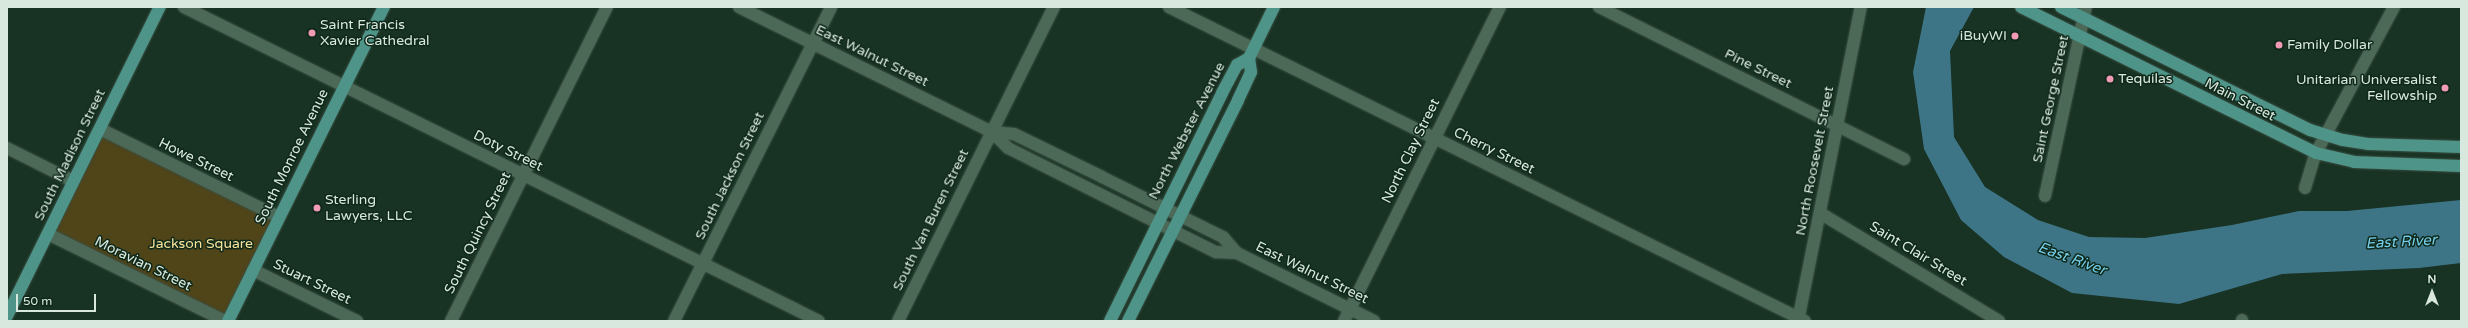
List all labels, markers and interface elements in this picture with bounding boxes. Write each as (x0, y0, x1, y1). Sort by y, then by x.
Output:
place label: Saint Francis Xavier Cathedral (320, 17, 430, 50)
street label: East Walnut Street (813, 21, 931, 91)
marker: Saint Francis Xavier Cathedral (307, 28, 317, 38)
place label: iBuyWI (1960, 28, 2007, 44)
marker: iBuyWI (2010, 31, 2020, 41)
street label: Saint George Street (2029, 34, 2073, 164)
place label: Family Dollar (2287, 37, 2372, 53)
marker: Family Dollar (2274, 40, 2284, 50)
street label: Pine Street (1722, 45, 1794, 93)
street label: North Webster Avenue (1145, 60, 1229, 202)
place label: Tequilas (2118, 71, 2172, 87)
place label: Unitarian Universalist Fellowship (2296, 72, 2437, 104)
marker: Tequilas (2105, 74, 2115, 84)
street label: Main Street (2202, 75, 2278, 125)
marker: Unitarian Universalist Fellowship (2440, 83, 2450, 93)
street label: North Roosevelt Street (1792, 85, 1838, 237)
street label: South Madison Street (31, 86, 109, 224)
street label: South Monroe Avenue (252, 86, 332, 228)
street label: North Clay Street (1378, 96, 1444, 206)
street label: South Jackson Street (692, 109, 768, 243)
street label: Cherry Street (1451, 124, 1537, 178)
street label: Doty Street (471, 127, 545, 175)
street label: Howe Street (156, 135, 236, 185)
street label: South Van Buren Street (889, 146, 973, 294)
street label: South Quincy Street (441, 169, 515, 297)
place label: Sterling Lawyers, LLC (325, 192, 412, 224)
marker: Sterling Lawyers, LLC (312, 203, 322, 213)
street label: Saint Clair Street (1866, 218, 1970, 290)
water label: East River (2365, 231, 2437, 253)
street label: Moravian Street (92, 233, 194, 295)
park label: Jackson Square (149, 236, 253, 252)
street label: East Walnut Street (1253, 238, 1371, 308)
water label: East River (2035, 238, 2109, 280)
street label: Stuart Street (270, 256, 354, 308)
north arrow (2412, 272, 2452, 312)
text: N (2428, 273, 2436, 286)
scale bar (18, 286, 98, 312)
text: 50 m (23, 294, 52, 308)

